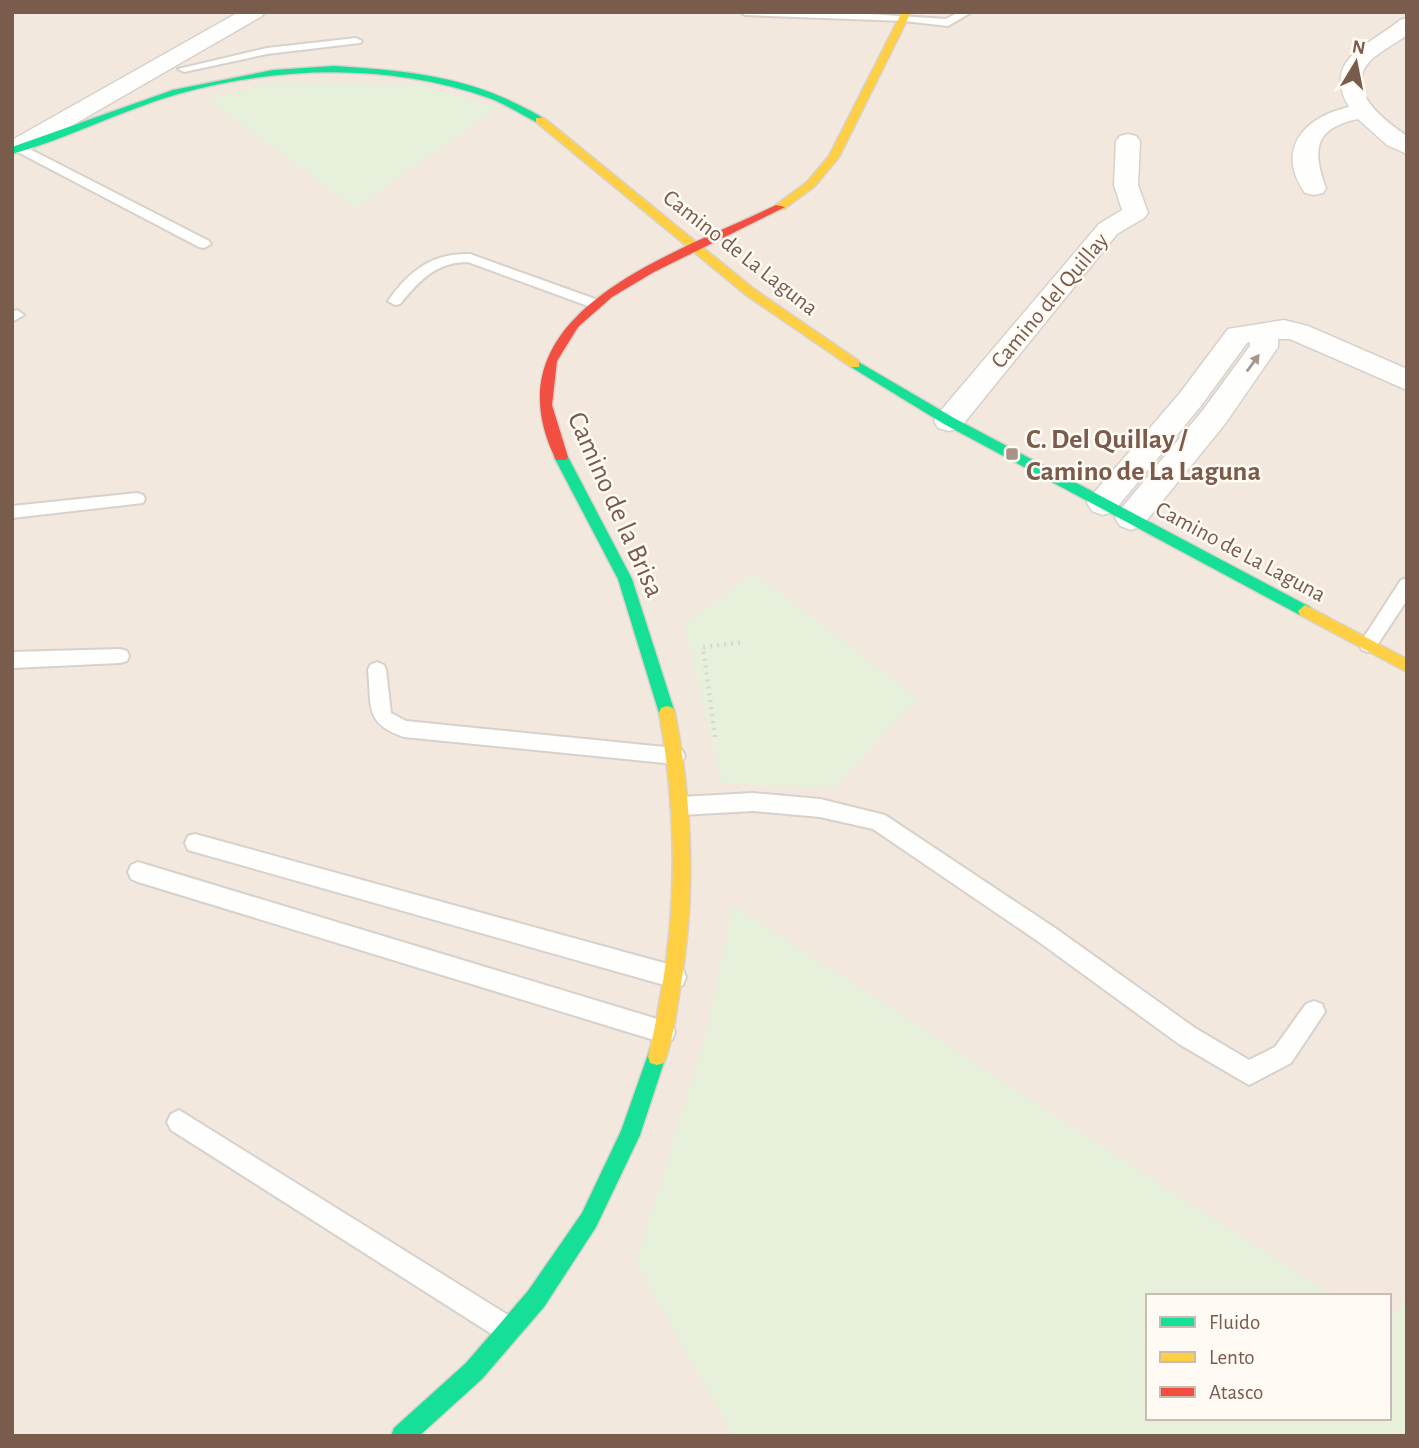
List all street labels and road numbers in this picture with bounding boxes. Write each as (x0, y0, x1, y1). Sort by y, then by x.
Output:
street label: Camino de La Laguna (659, 186, 822, 320)
street label: Camino del Quillay (987, 229, 1113, 373)
street label: Camino de la Brisa (562, 408, 669, 602)
street label: Camino de La Laguna (1151, 498, 1329, 607)

